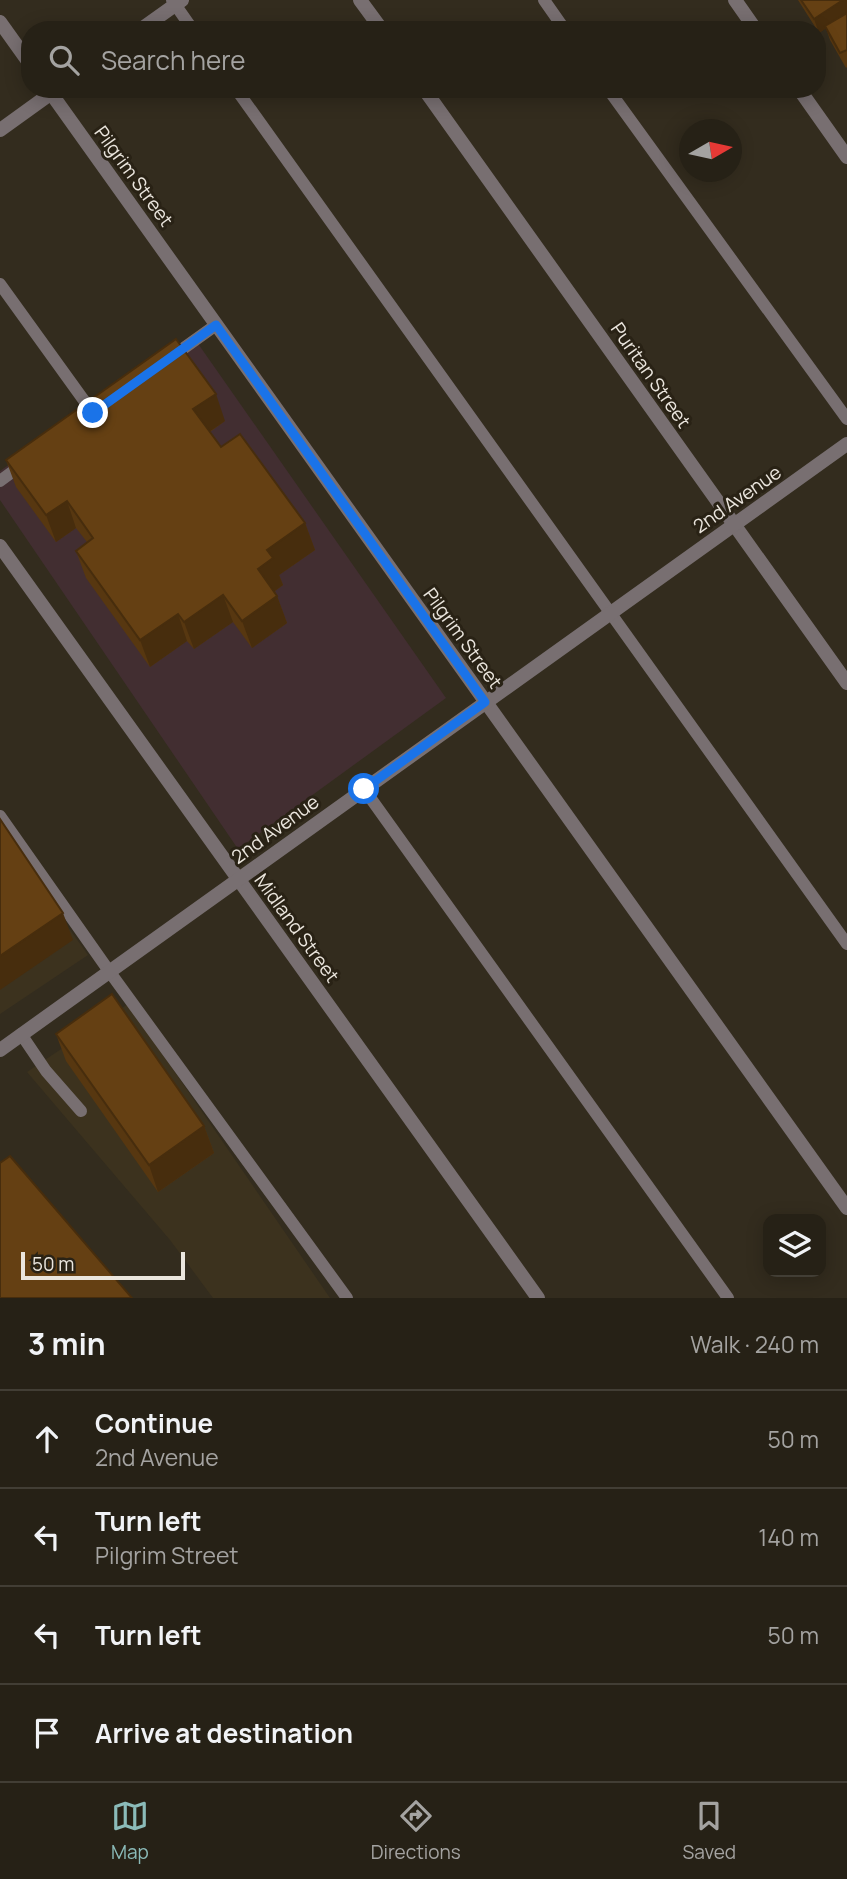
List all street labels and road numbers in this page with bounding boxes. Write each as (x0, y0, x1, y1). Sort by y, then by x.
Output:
street label: Pilgrim Street (89, 120, 179, 232)
street label: Puritan Street (605, 317, 697, 433)
street label: 2nd Avenue (688, 459, 786, 539)
street label: Pilgrim Street (418, 582, 508, 694)
street label: 2nd Avenue (226, 788, 324, 870)
street label: Midland Street (249, 868, 345, 988)

